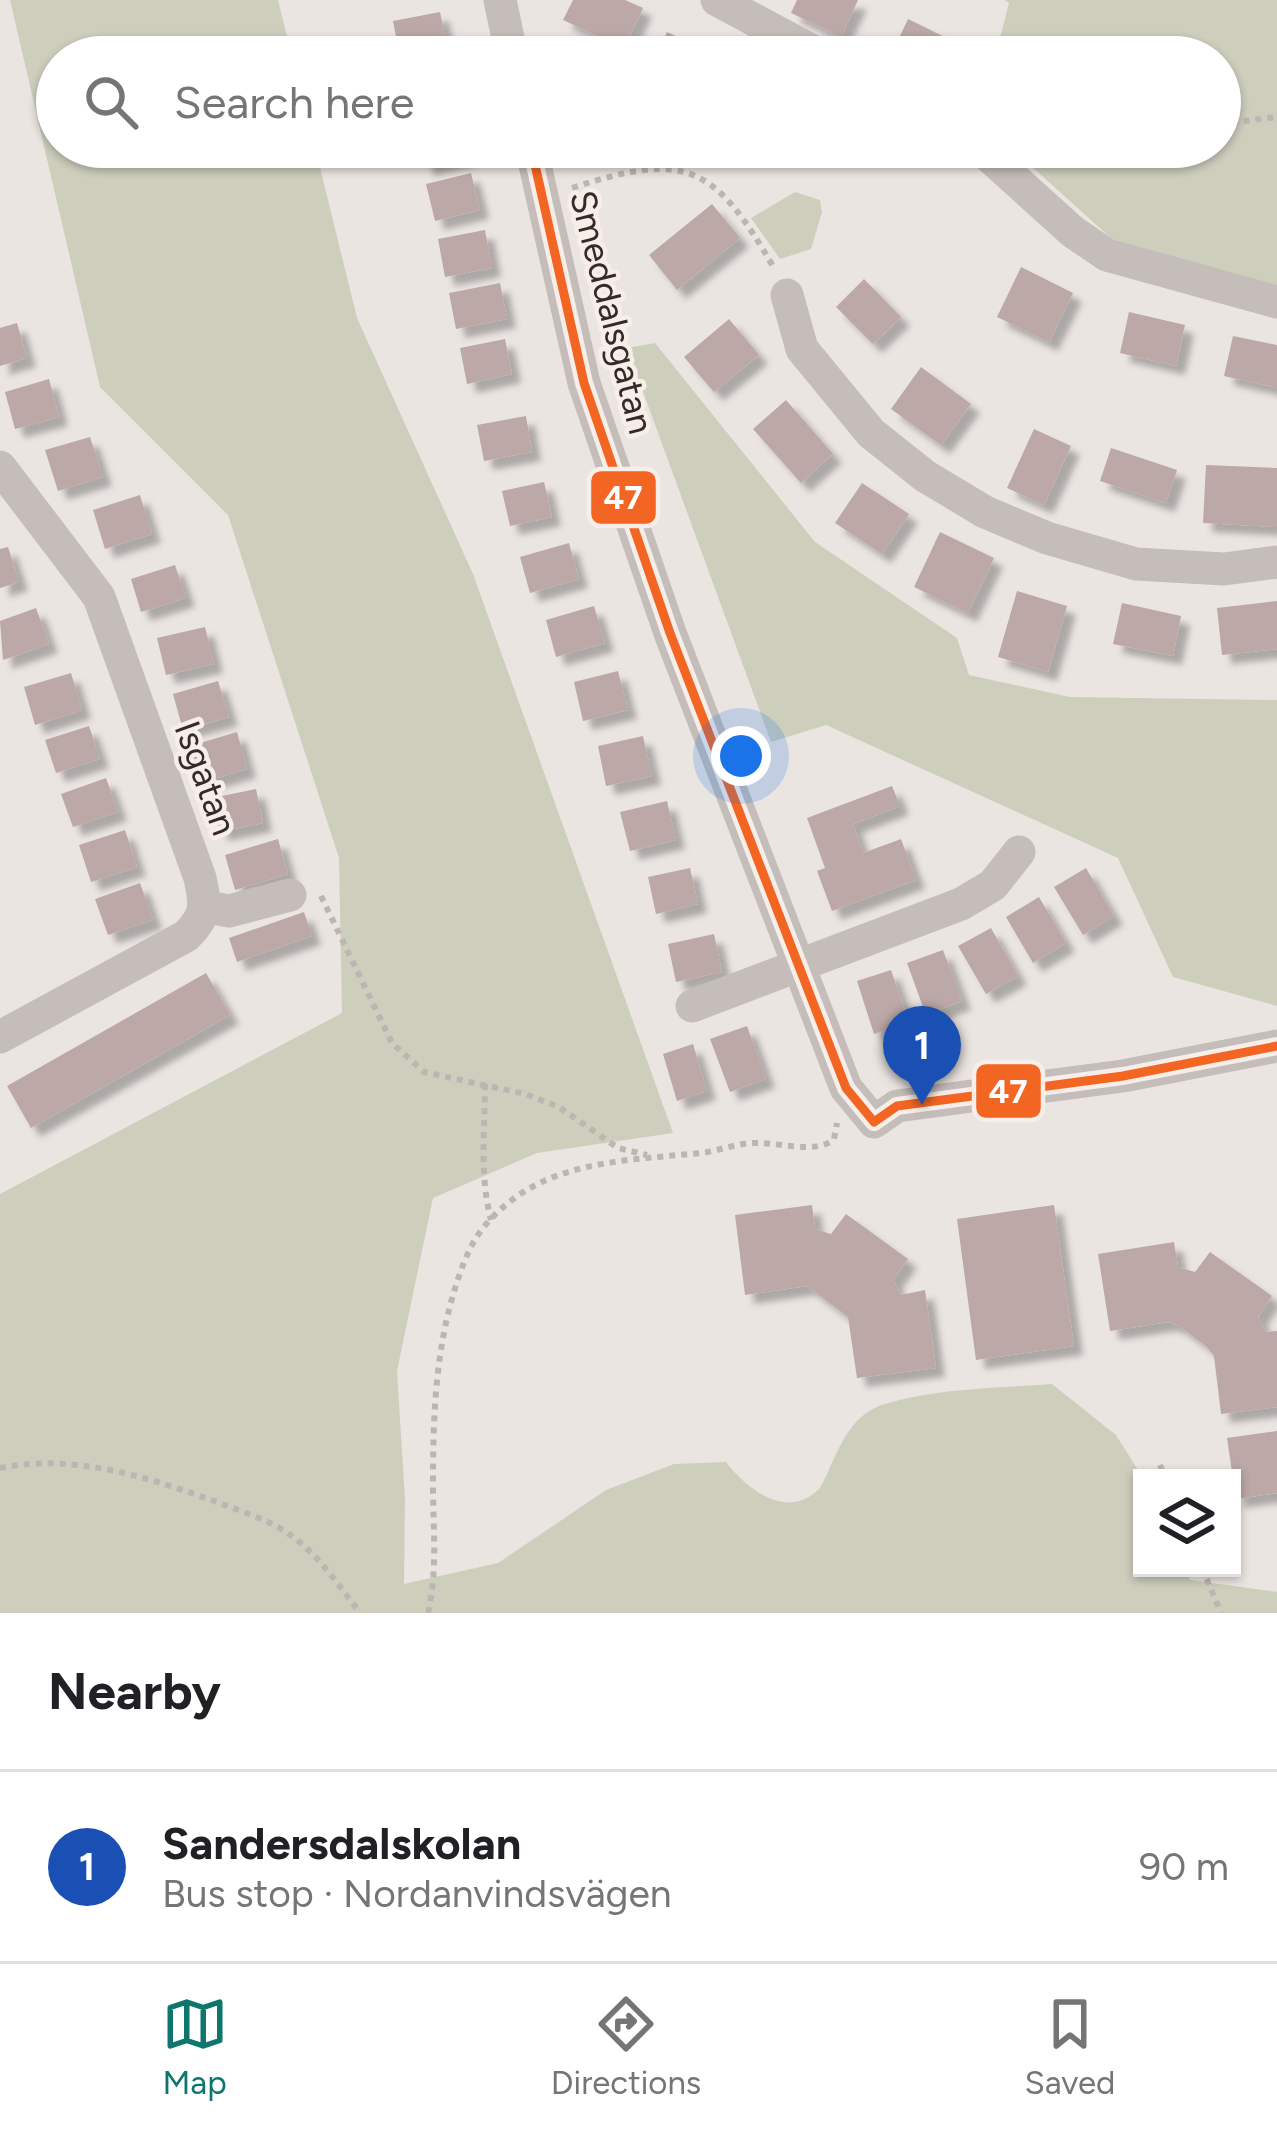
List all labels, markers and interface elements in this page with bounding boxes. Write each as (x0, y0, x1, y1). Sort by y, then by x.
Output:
search box (36, 36, 1241, 168)
icon: search (78, 69, 144, 135)
text: Search here (174, 75, 414, 129)
street label: Smeddalsgatan (561, 186, 663, 438)
line badge: 47 (589, 469, 658, 526)
text: 47 (603, 478, 643, 517)
street label: Isgatan (166, 715, 246, 841)
your location (711, 726, 771, 786)
pin: 1 (883, 1006, 961, 1105)
line badge: 47 (974, 1062, 1043, 1120)
text: 47 (988, 1072, 1028, 1111)
map controls (1133, 1469, 1241, 1577)
button: layers (1133, 1469, 1241, 1577)
text: Nearby (48, 1661, 221, 1722)
text: Sandersdalskolan (162, 1816, 521, 1870)
text: 1 (79, 1843, 95, 1890)
text: 90 m (1139, 1843, 1229, 1890)
text: Bus stop · Nordanvindsvägen (162, 1870, 671, 1917)
tab: Map (162, 1991, 228, 2102)
tab: Directions (551, 1991, 701, 2102)
tab: Saved (1024, 1991, 1115, 2102)

